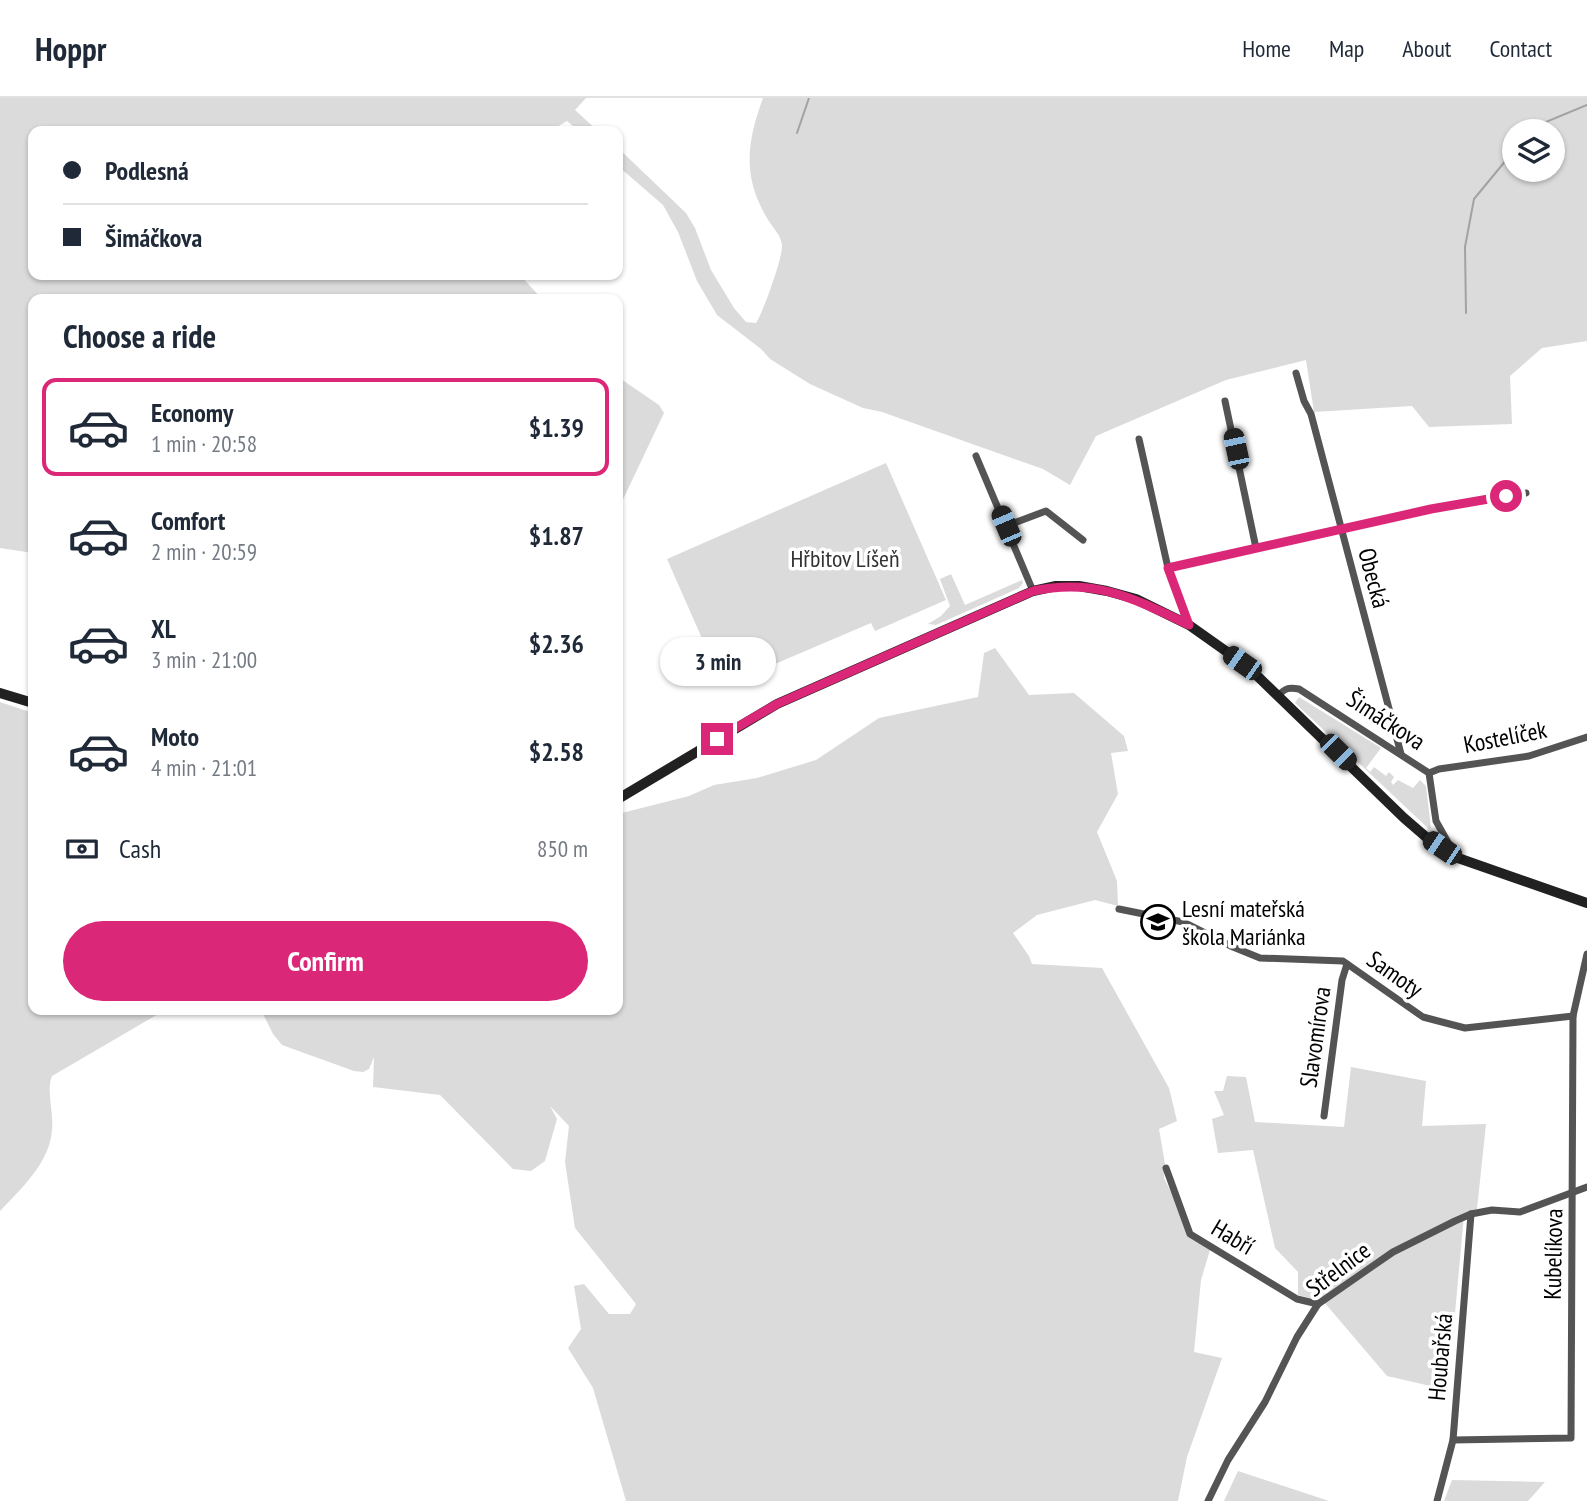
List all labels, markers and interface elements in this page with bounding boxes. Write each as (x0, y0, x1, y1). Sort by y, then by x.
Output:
text: Hoppr (35, 27, 106, 70)
text: Home (1242, 33, 1291, 64)
text: Map (1329, 33, 1364, 64)
text: About (1402, 33, 1451, 64)
text: Contact (1489, 33, 1552, 64)
map controls (1502, 119, 1565, 182)
button: layers (1502, 119, 1565, 182)
text: Podlesná (105, 154, 189, 187)
text: Šimáčkova (105, 221, 202, 254)
text: Choose a ride (63, 315, 216, 357)
icon: car (67, 396, 130, 459)
text: Economy (151, 396, 233, 429)
text: $1.39 (529, 411, 584, 444)
car (1222, 426, 1251, 472)
text: 1 min · 20:58 (151, 429, 257, 458)
route start (1490, 480, 1522, 512)
car (989, 503, 1024, 549)
icon: car (67, 504, 130, 567)
text: Comfort (151, 504, 225, 537)
text: $1.87 (529, 519, 584, 552)
text: 2 min · 20:59 (151, 537, 257, 566)
park label: Hřbitov Líšeň (790, 543, 900, 574)
street label: Obecká (1351, 545, 1397, 611)
icon: car (67, 612, 130, 675)
text: XL (151, 612, 176, 645)
text: $2.36 (529, 627, 584, 660)
callout: 3 min (659, 638, 775, 686)
car (1219, 642, 1266, 684)
text: 3 min · 21:00 (151, 645, 257, 674)
text: 3 min (695, 647, 741, 676)
street label: Šimáčkova (1341, 683, 1431, 757)
street label: Kostelíček (1461, 714, 1550, 760)
icon: car (67, 720, 130, 783)
text: Moto (151, 720, 199, 753)
route end (701, 723, 733, 755)
car (1316, 730, 1361, 774)
text: $2.58 (529, 735, 584, 768)
text: 4 min · 21:01 (151, 753, 257, 782)
car (1419, 828, 1466, 868)
icon: cash (63, 830, 101, 868)
text: Cash (119, 832, 161, 865)
text: 850 m (537, 834, 588, 863)
place label: Lesní mateřská škola Mariánka (1182, 893, 1306, 952)
school or university icon: Lesní mateřská škola Mariánka (1139, 903, 1177, 941)
button: Confirm (63, 921, 588, 1001)
street label: Samoty (1361, 944, 1429, 1004)
street label: Slavomírova (1293, 985, 1337, 1089)
street label: Kubelíkova (1537, 1208, 1569, 1300)
street label: Habří (1206, 1212, 1260, 1262)
street label: Střelnice (1300, 1235, 1376, 1303)
street label: Houbařská (1421, 1312, 1459, 1402)

